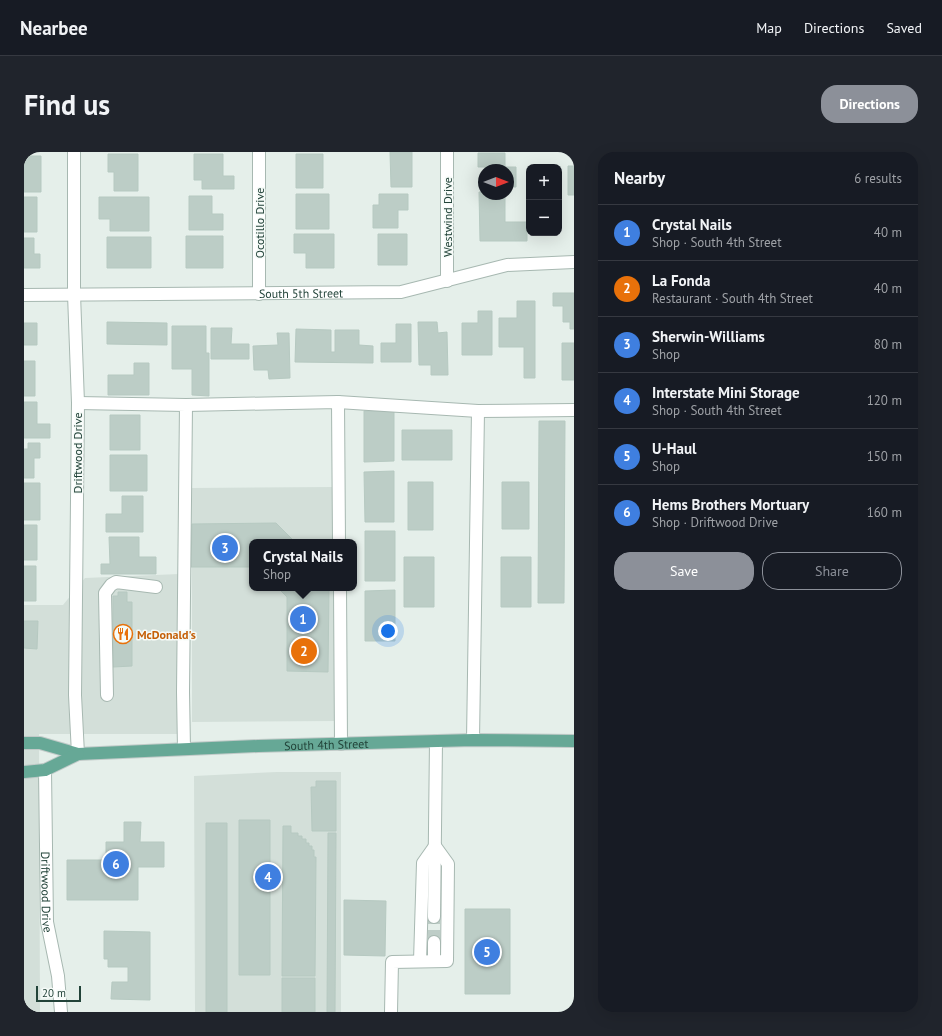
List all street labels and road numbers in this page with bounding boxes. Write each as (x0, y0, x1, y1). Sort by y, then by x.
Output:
street label: Westwind Drive (440, 177, 455, 257)
street label: Ocotillo Drive (252, 188, 267, 258)
street label: South 5th Street (259, 285, 343, 301)
street label: Driftwood Drive (70, 413, 85, 493)
street label: South 4th Street (284, 735, 369, 753)
street label: Driftwood Drive (39, 851, 56, 934)

